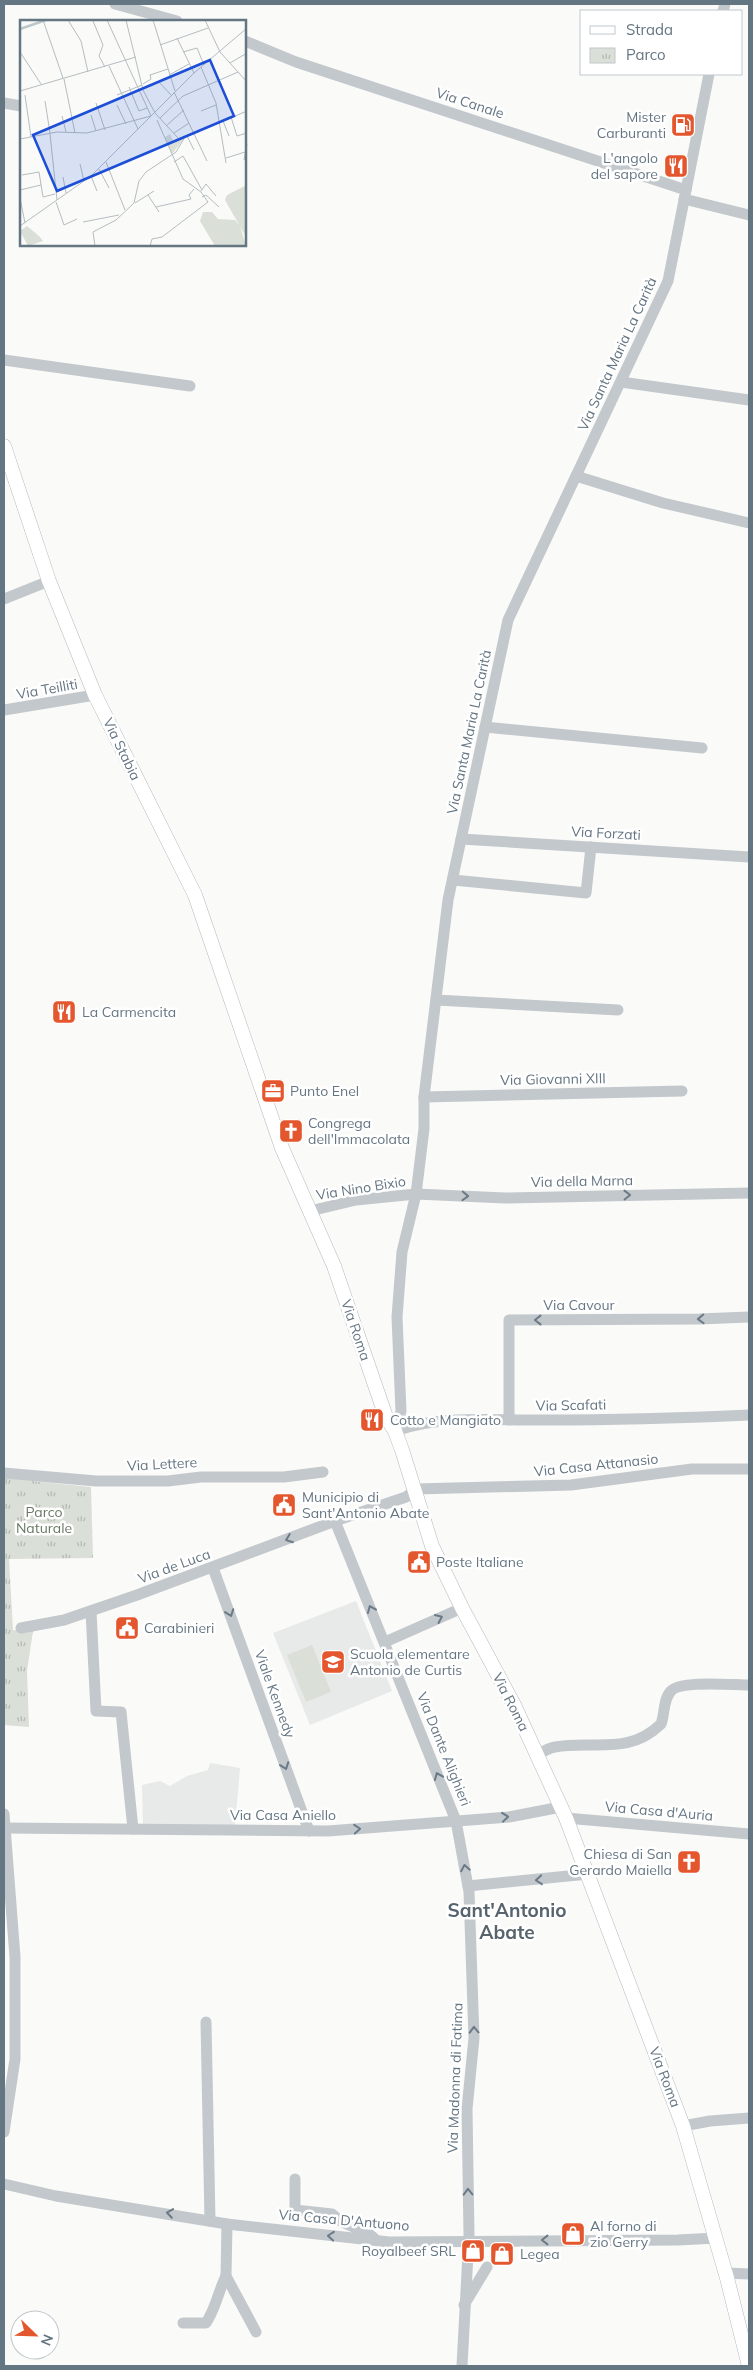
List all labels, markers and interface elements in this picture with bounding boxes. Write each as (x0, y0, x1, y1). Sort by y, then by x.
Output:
legend (580, 10, 743, 75)
inset map (20, 20, 246, 246)
text: Strada (626, 20, 673, 39)
text: Parco (626, 45, 666, 64)
street label: Via Canale (434, 84, 506, 122)
place label: Mister Carburanti (597, 108, 667, 142)
fuel station icon: Mister Carburanti (670, 112, 696, 138)
place label: L'angolo del sapore (591, 149, 658, 183)
restaurant icon: L'angolo del sapore (663, 153, 689, 179)
street label: Via Santa Maria La Carità (573, 274, 661, 434)
street label: Via Santa Maria La Carità (443, 648, 495, 816)
street label: Via Teilliti (15, 675, 79, 703)
street label: Via Stabia (99, 715, 145, 783)
street label: Via Forzati (571, 822, 641, 844)
restaurant icon: La Carmencita (51, 999, 77, 1025)
place label: La Carmencita (82, 1003, 176, 1021)
street label: Via Giovanni XIII (500, 1069, 606, 1089)
office icon: Punto Enel (260, 1078, 286, 1104)
place label: Punto Enel (290, 1082, 359, 1100)
place label: Congrega dell'Immacolata (308, 1114, 410, 1148)
church icon: Congrega dell'Immacolata (278, 1118, 304, 1144)
street label: Via della Marna (531, 1171, 633, 1191)
street label: Via Nino Bixio (315, 1172, 407, 1204)
one-way arrow (624, 1190, 631, 1200)
one-way arrow (461, 1191, 469, 1202)
street label: Via Cavour (543, 1296, 616, 1314)
street label: Via Roma (337, 1297, 375, 1363)
one-way arrow (696, 1314, 704, 1324)
one-way arrow (534, 1315, 542, 1325)
street label: Via Scafati (536, 1395, 606, 1415)
restaurant icon: Cotto e Mangiato (359, 1407, 385, 1433)
place label: Cotto e Mangiato (390, 1411, 501, 1429)
street label: Via Casa Attanasio (533, 1450, 659, 1480)
street label: Via Lettere (127, 1453, 197, 1475)
place label: Municipio di Sant'Antonio Abate (302, 1488, 429, 1522)
public building icon: Municipio di Sant'Antonio Abate (271, 1492, 297, 1518)
park label: Parco Naturale (16, 1503, 72, 1537)
one-way arrow (285, 1533, 294, 1543)
street label: Via de Luca (135, 1545, 213, 1587)
public building icon: Poste Italiane (406, 1549, 432, 1575)
place label: Poste Italiane (436, 1553, 524, 1571)
one-way arrow (367, 1605, 377, 1614)
one-way arrow (224, 1609, 234, 1617)
one-way arrow (434, 1613, 443, 1624)
public building icon: Carabinieri (114, 1615, 140, 1641)
place label: Carabinieri (144, 1619, 214, 1637)
place label: Scuola elementare Antonio de Curtis (350, 1645, 470, 1679)
street label: Viale Kennedy (251, 1648, 299, 1741)
school or university icon: Scuola elementare Antonio de Curtis (320, 1649, 346, 1675)
street label: Via Roma (489, 1670, 533, 1734)
street label: Via Dante Alighieri (413, 1689, 475, 1809)
one-way arrow (279, 1761, 289, 1770)
one-way arrow (434, 1772, 445, 1781)
street label: Via Casa d'Auria (604, 1797, 714, 1825)
street label: Via Casa Aniello (230, 1806, 336, 1824)
one-way arrow (501, 1812, 509, 1823)
one-way arrow (354, 1823, 362, 1834)
place label: Chiesa di San Gerardo Maiella (569, 1845, 672, 1879)
church icon: Chiesa di San Gerardo Maiella (676, 1849, 702, 1875)
one-way arrow (460, 1864, 471, 1872)
one-way arrow (535, 1874, 543, 1885)
district label: Sant'Antonio Abate (447, 1898, 567, 1944)
street label: Via Madonna di Fatima (443, 2002, 467, 2154)
one-way arrow (469, 2026, 479, 2034)
street label: Via Roma (645, 2044, 685, 2110)
one-way arrow (463, 2188, 473, 2196)
street label: Via Casa D'Antuono (278, 2205, 410, 2235)
one-way arrow (166, 2208, 174, 2219)
place label: Al forno di zio Gerry (590, 2217, 656, 2251)
shop icon: Al forno di zio Gerry (560, 2221, 586, 2247)
one-way arrow (327, 2231, 335, 2242)
one-way arrow (541, 2235, 548, 2245)
shop icon: Royalbeef SRL (460, 2238, 486, 2264)
shop icon: Legea (489, 2241, 515, 2267)
place label: Royalbeef SRL (362, 2242, 456, 2260)
place label: Legea (520, 2245, 560, 2263)
north arrow (10, 2310, 60, 2360)
text: N (37, 2332, 57, 2348)

